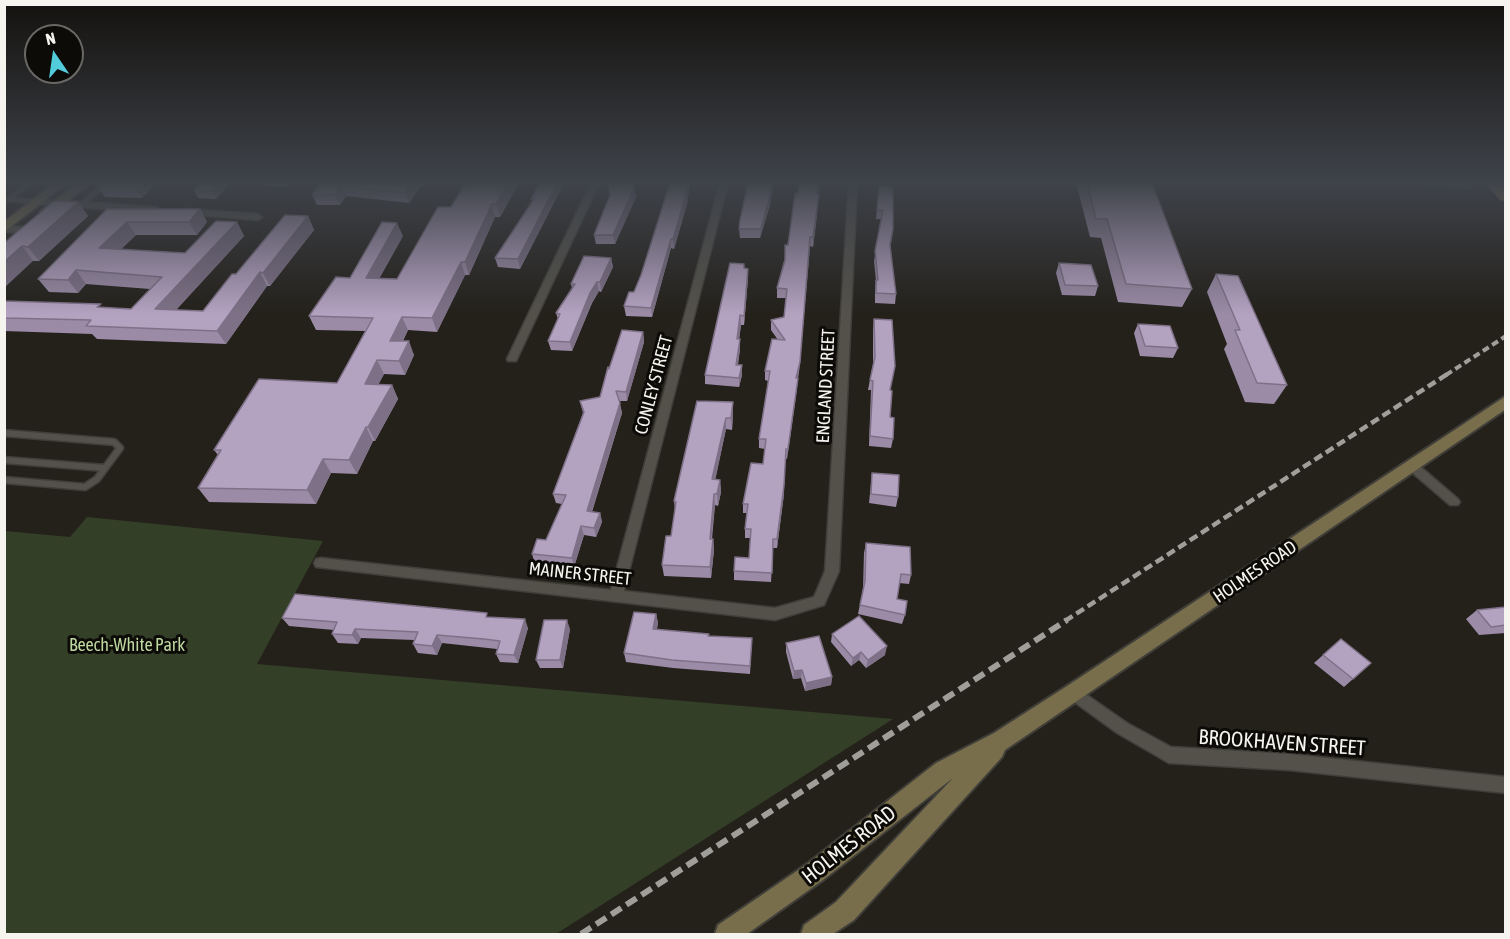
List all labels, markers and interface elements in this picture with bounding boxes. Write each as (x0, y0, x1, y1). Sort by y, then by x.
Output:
north arrow (24, 24, 84, 84)
text: N (44, 29, 57, 48)
street label: ENGLAND STREET (812, 328, 840, 444)
street label: CONLEY STREET (630, 333, 678, 437)
street label: HOLMES ROAD (1209, 536, 1301, 608)
street label: MAINER STREET (528, 558, 632, 590)
park label: Beech-White Park (69, 634, 185, 656)
street label: BROOKHAVEN STREET (1198, 725, 1366, 761)
street label: HOLMES ROAD (797, 801, 901, 889)

